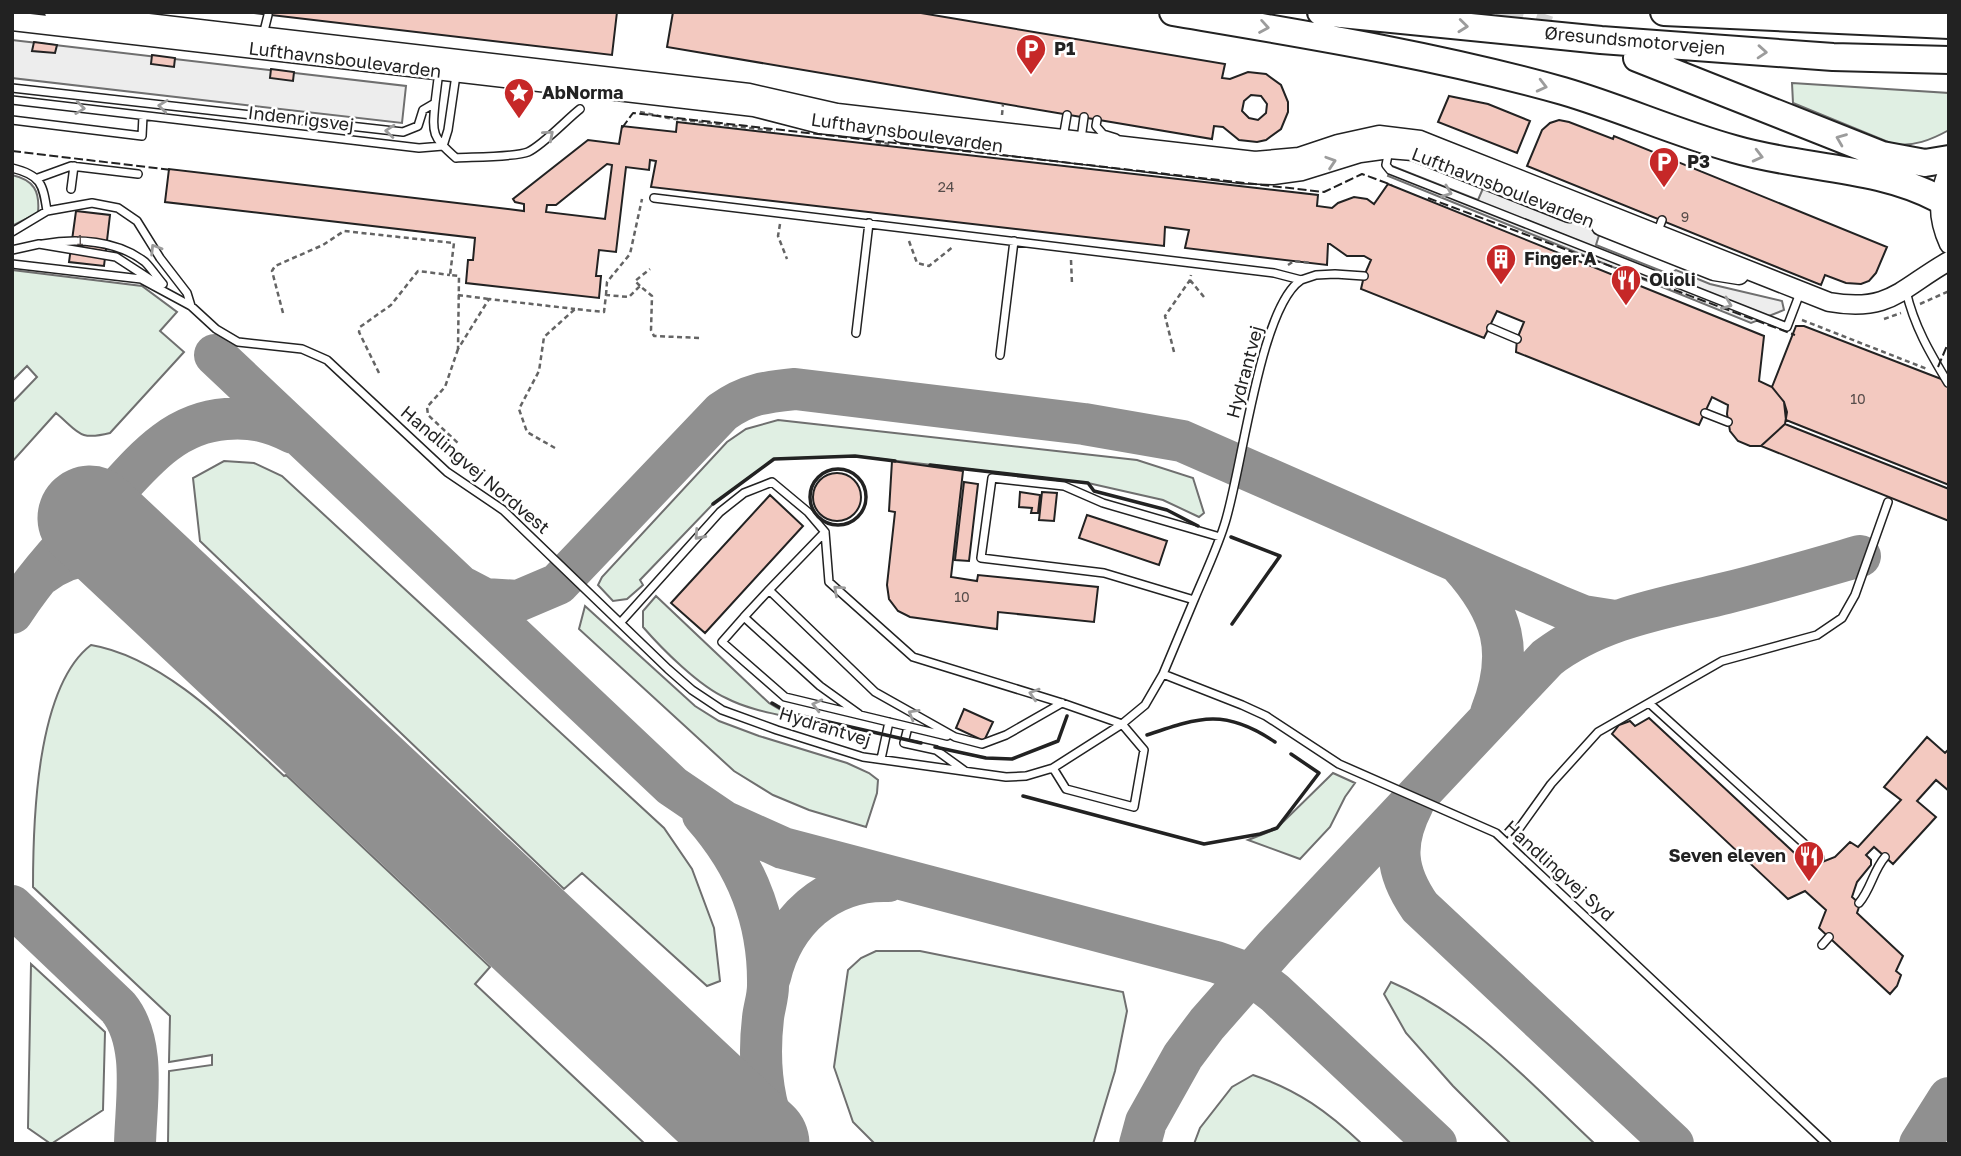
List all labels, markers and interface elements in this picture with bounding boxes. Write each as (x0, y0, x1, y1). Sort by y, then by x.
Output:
one-way arrow (1457, 18, 1468, 33)
one-way arrow (1258, 19, 1270, 34)
street label: Øresundsmotorvejen (1544, 21, 1726, 59)
parking icon: P1 (1014, 32, 1048, 76)
street label: Lufthavnsboulevarden (248, 36, 443, 82)
place label: P1 (1054, 37, 1075, 59)
one-way arrow (1757, 44, 1768, 59)
place icon: AbNorma (502, 76, 536, 120)
one-way arrow (1536, 78, 1548, 92)
place label: AbNorma (542, 81, 624, 103)
one-way arrow (158, 98, 169, 113)
one-way arrow (74, 101, 86, 116)
street label: Indenrigsvej (247, 101, 355, 135)
street label: Lufthavnsboulevarden (810, 108, 1005, 156)
one-way arrow (384, 124, 395, 139)
one-way arrow (541, 131, 554, 143)
one-way arrow (1836, 133, 1848, 147)
street label: Lufthavnsboulevarden (1409, 142, 1598, 232)
parking icon: P3 (1647, 145, 1681, 189)
one-way arrow (1752, 148, 1764, 162)
place label: P3 (1687, 150, 1710, 172)
one-way arrow (1324, 155, 1336, 170)
house number: 24 (938, 178, 954, 195)
one-way arrow (1441, 184, 1453, 198)
house number: 9 (1681, 208, 1689, 225)
house number: 1 (77, 231, 84, 248)
building icon: Finger A (1484, 242, 1518, 286)
one-way arrow (150, 244, 163, 257)
place label: Finger A (1524, 247, 1597, 269)
restaurant icon: Olioli (1609, 263, 1643, 307)
place label: Olioli (1649, 268, 1696, 290)
one-way arrow (1720, 295, 1732, 309)
street label: Hydrantvej (1221, 323, 1267, 420)
house number: 10 (1850, 390, 1866, 407)
street label: Handlingvej Nordvest (397, 401, 555, 538)
one-way arrow (695, 527, 707, 540)
one-way arrow (833, 586, 846, 598)
house number: 10 (954, 588, 970, 605)
one-way arrow (1029, 688, 1041, 702)
one-way arrow (811, 699, 823, 713)
street label: Hydrantvej (777, 702, 874, 750)
one-way arrow (908, 709, 921, 722)
street label: Handlingvej Syd (1500, 815, 1619, 925)
restaurant icon: Seven eleven (1792, 839, 1826, 883)
place label: Seven eleven (1668, 844, 1786, 866)

